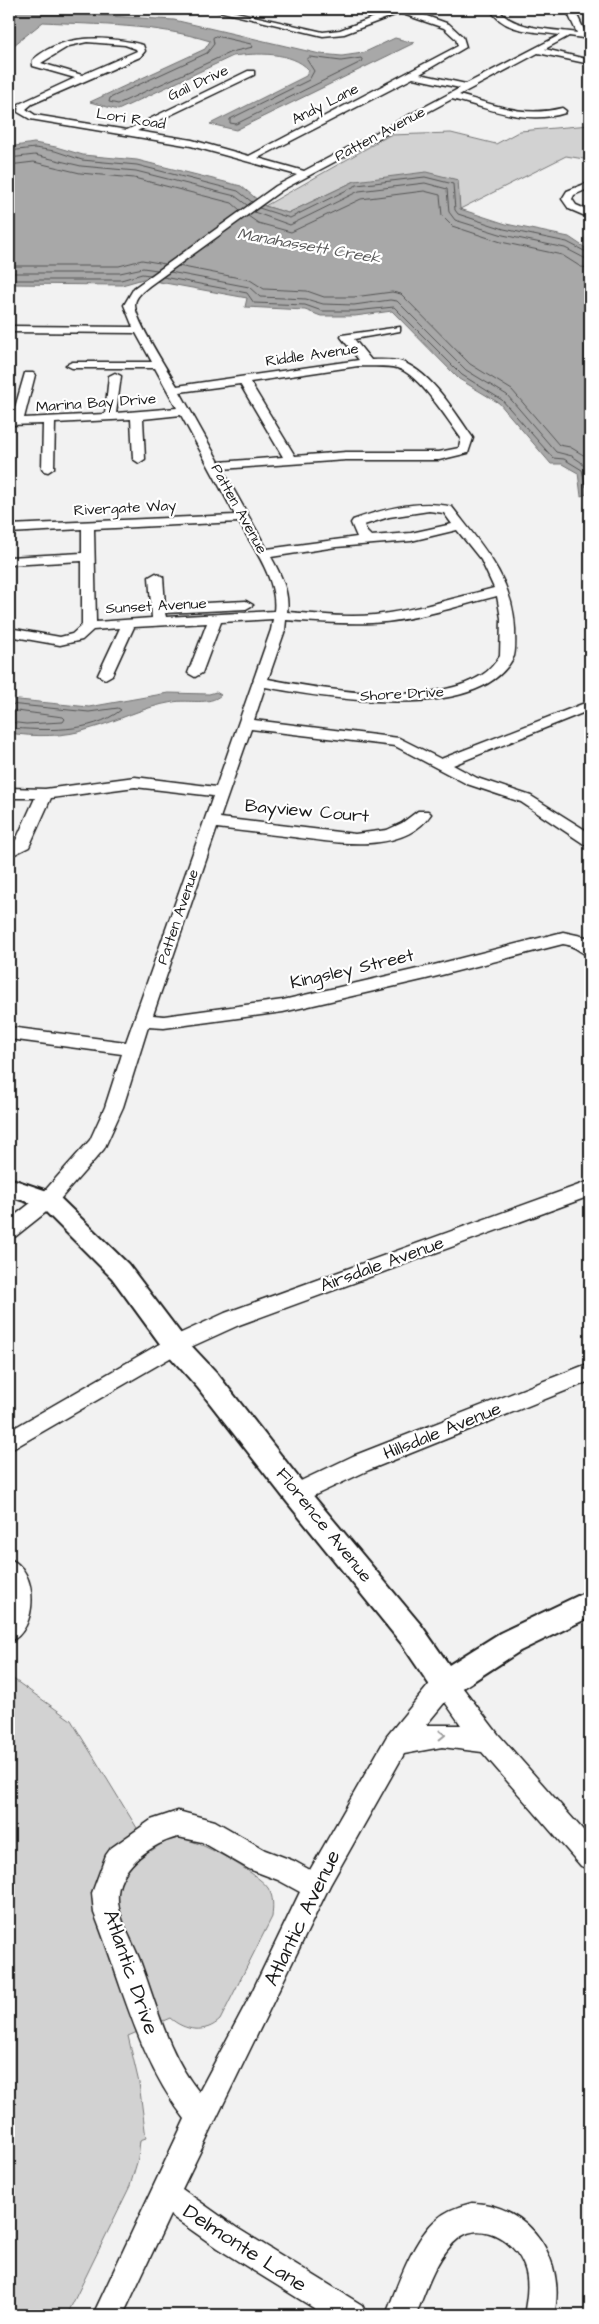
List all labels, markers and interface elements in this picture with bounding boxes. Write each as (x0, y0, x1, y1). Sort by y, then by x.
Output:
street label: Gail Drive (164, 60, 232, 106)
street label: Andy Lane (288, 78, 363, 131)
street label: Patten Avenue (331, 101, 429, 167)
street label: Lori Road (95, 103, 167, 135)
water label: Manahassett Creek (236, 223, 383, 270)
street label: Riddle Avenue (264, 338, 360, 372)
street label: Marina Bay Drive (35, 388, 157, 419)
street label: Patten Avenue (206, 460, 272, 558)
street label: Rivergate Way (73, 495, 177, 522)
street label: Sunset Avenue (105, 593, 207, 619)
street label: Shore Drive (359, 681, 445, 707)
street label: Bayview Court (244, 793, 371, 830)
street label: Patten Avenue (152, 866, 204, 968)
street label: Kingsley Street (288, 942, 417, 996)
street label: Airsdale Avenue (317, 1230, 448, 1298)
street label: Hillsdale Avenue (379, 1396, 505, 1466)
street label: Florence Avenue (270, 1462, 378, 1588)
one-way arrow (439, 1730, 447, 1740)
street label: Atlantic Avenue (257, 1845, 347, 1991)
street label: Atlantic Drive (96, 1906, 166, 2038)
street label: Delmonte Lane (177, 2197, 313, 2299)

